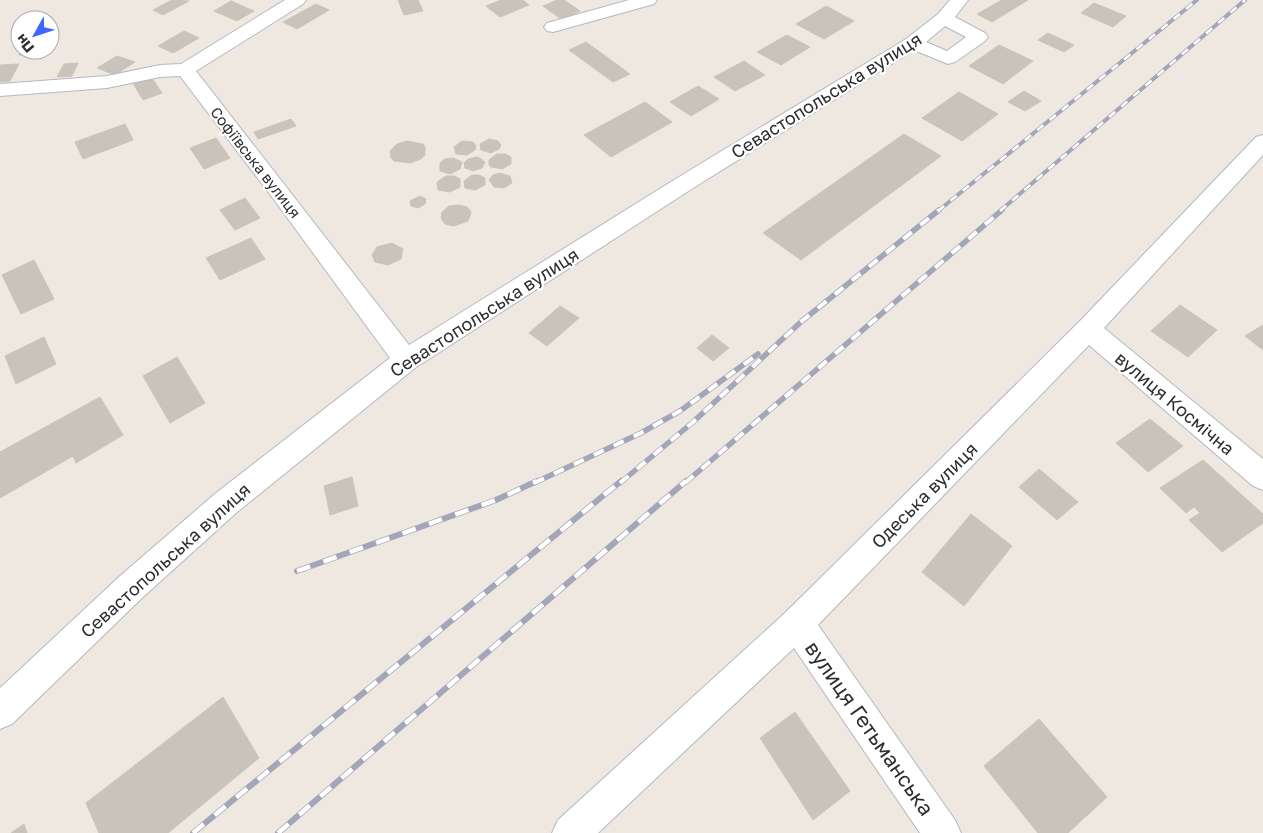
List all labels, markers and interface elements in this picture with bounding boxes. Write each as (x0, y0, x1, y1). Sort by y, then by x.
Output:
north arrow (10, 10, 60, 60)
street label: Севастопольська вулиця (727, 27, 925, 163)
text: Пн (12, 31, 37, 56)
street label: Софіївська вулиця (207, 103, 305, 221)
street label: Севастопольська вулиця (386, 243, 582, 381)
street label: вулиця Космічна (1111, 347, 1239, 459)
street label: Одеська вулиця (866, 437, 982, 553)
street label: Севастопольська вулиця (76, 478, 254, 642)
street label: вулиця Гетьманська (800, 636, 940, 820)

